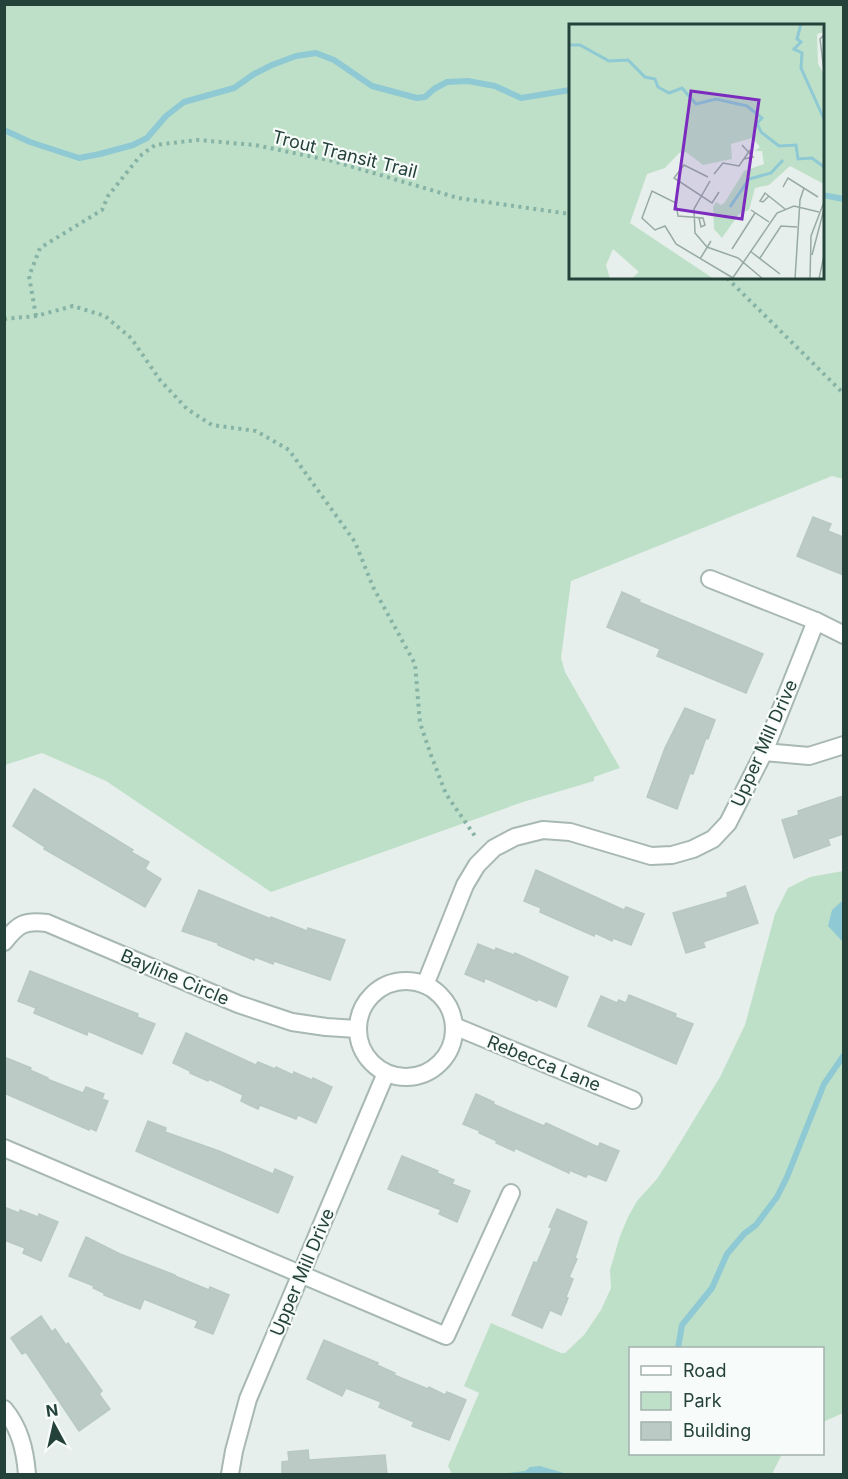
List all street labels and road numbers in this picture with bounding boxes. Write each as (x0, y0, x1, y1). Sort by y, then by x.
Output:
street label: Trout Transit Trail (270, 126, 420, 182)
street label: Upper Mill Drive (727, 676, 801, 810)
street label: Bayline Circle (118, 945, 232, 1009)
street label: Rebecca Lane (484, 1031, 604, 1095)
street label: Upper Mill Drive (266, 1205, 338, 1339)

